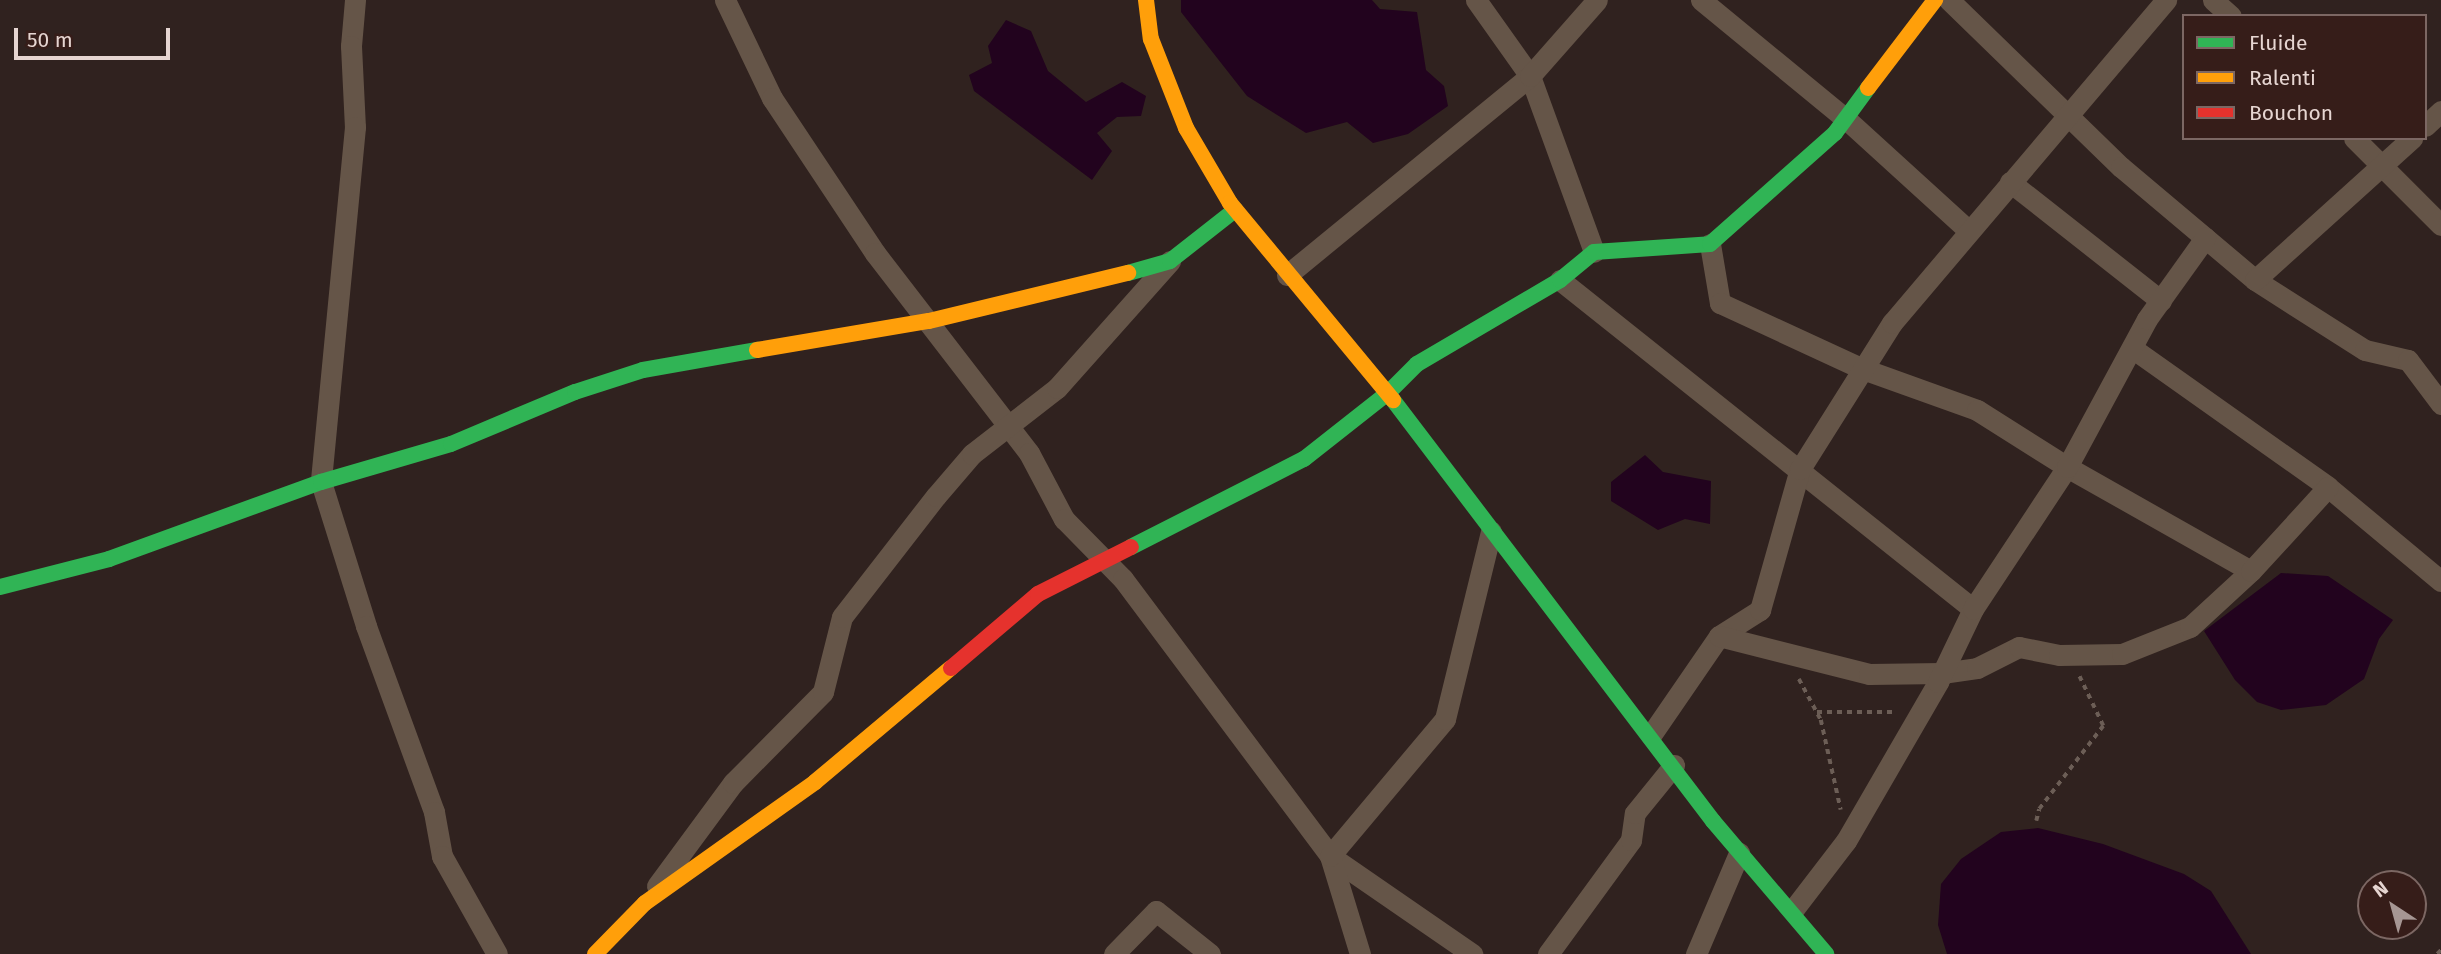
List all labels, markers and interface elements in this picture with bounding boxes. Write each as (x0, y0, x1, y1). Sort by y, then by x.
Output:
scale bar (18, 14, 173, 58)
legend (2182, 14, 2427, 140)
text: 50 m (27, 27, 73, 53)
text: Fluide (2249, 30, 2307, 56)
text: Ralenti (2249, 65, 2316, 91)
text: Bouchon (2249, 100, 2333, 126)
north arrow (2357, 870, 2427, 940)
text: N (2369, 876, 2392, 902)

